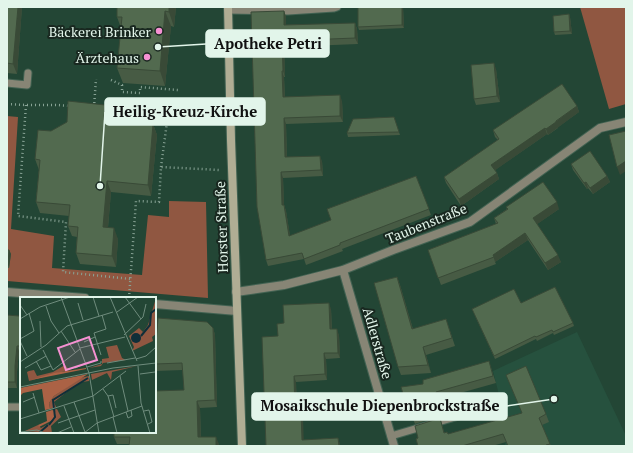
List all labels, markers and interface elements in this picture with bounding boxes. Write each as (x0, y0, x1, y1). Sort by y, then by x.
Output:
place label: Bäckerei Brinker (49, 22, 152, 41)
marker: Bäckerei Brinker (154, 26, 164, 36)
callout: Apotheke Petri (206, 30, 329, 57)
text: Apotheke Petri (214, 33, 322, 53)
place label: Ärztehaus (76, 48, 139, 67)
marker: Ärztehaus (142, 52, 152, 62)
callout: Heilig-Kreuz-Kirche (105, 98, 265, 125)
text: Heilig-Kreuz-Kirche (113, 101, 257, 121)
street label: Horster Straße (210, 181, 232, 273)
street label: Taubenstraße (383, 198, 469, 248)
inset map (20, 297, 156, 433)
street label: Adlerstraße (359, 305, 397, 381)
callout: Mosaikschule Diepenbrockstraße (252, 393, 507, 420)
text: Mosaikschule Diepenbrockstraße (260, 395, 500, 415)

